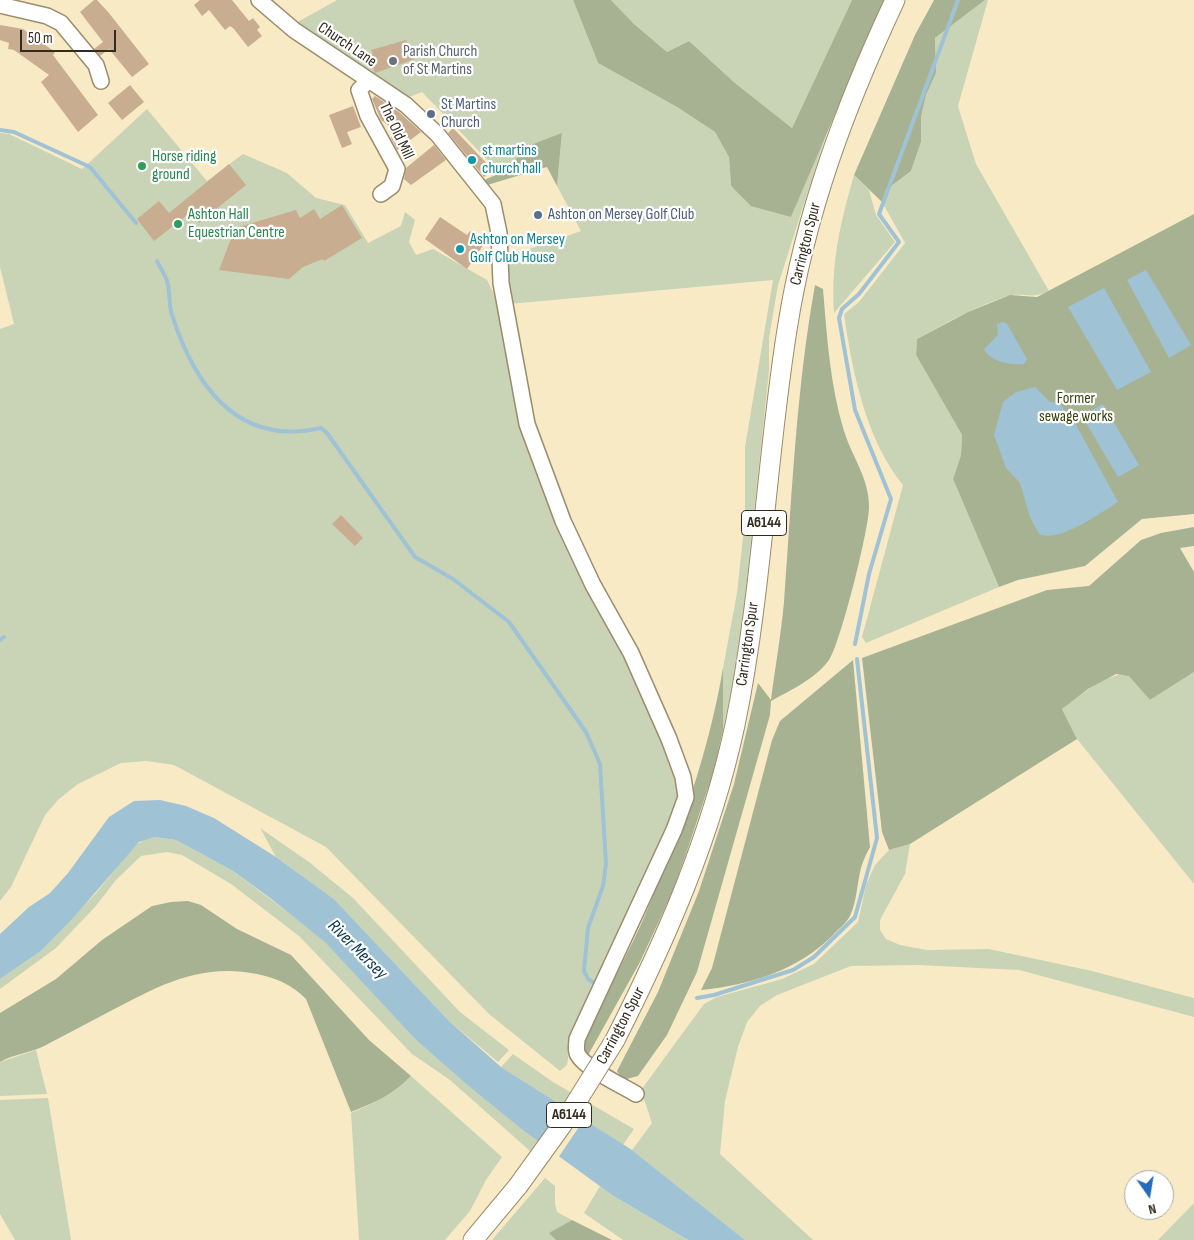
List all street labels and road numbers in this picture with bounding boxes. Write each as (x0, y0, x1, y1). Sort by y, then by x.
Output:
street label: Church Lane (314, 18, 380, 72)
street label: The Old Mill (374, 99, 418, 163)
street label: Carrington Spur (786, 201, 826, 287)
road number: A6144 (742, 510, 786, 536)
street label: Carrington Spur (733, 601, 763, 687)
street label: Carrington Spur (593, 984, 649, 1068)
road number: A6144 (546, 1102, 592, 1128)

